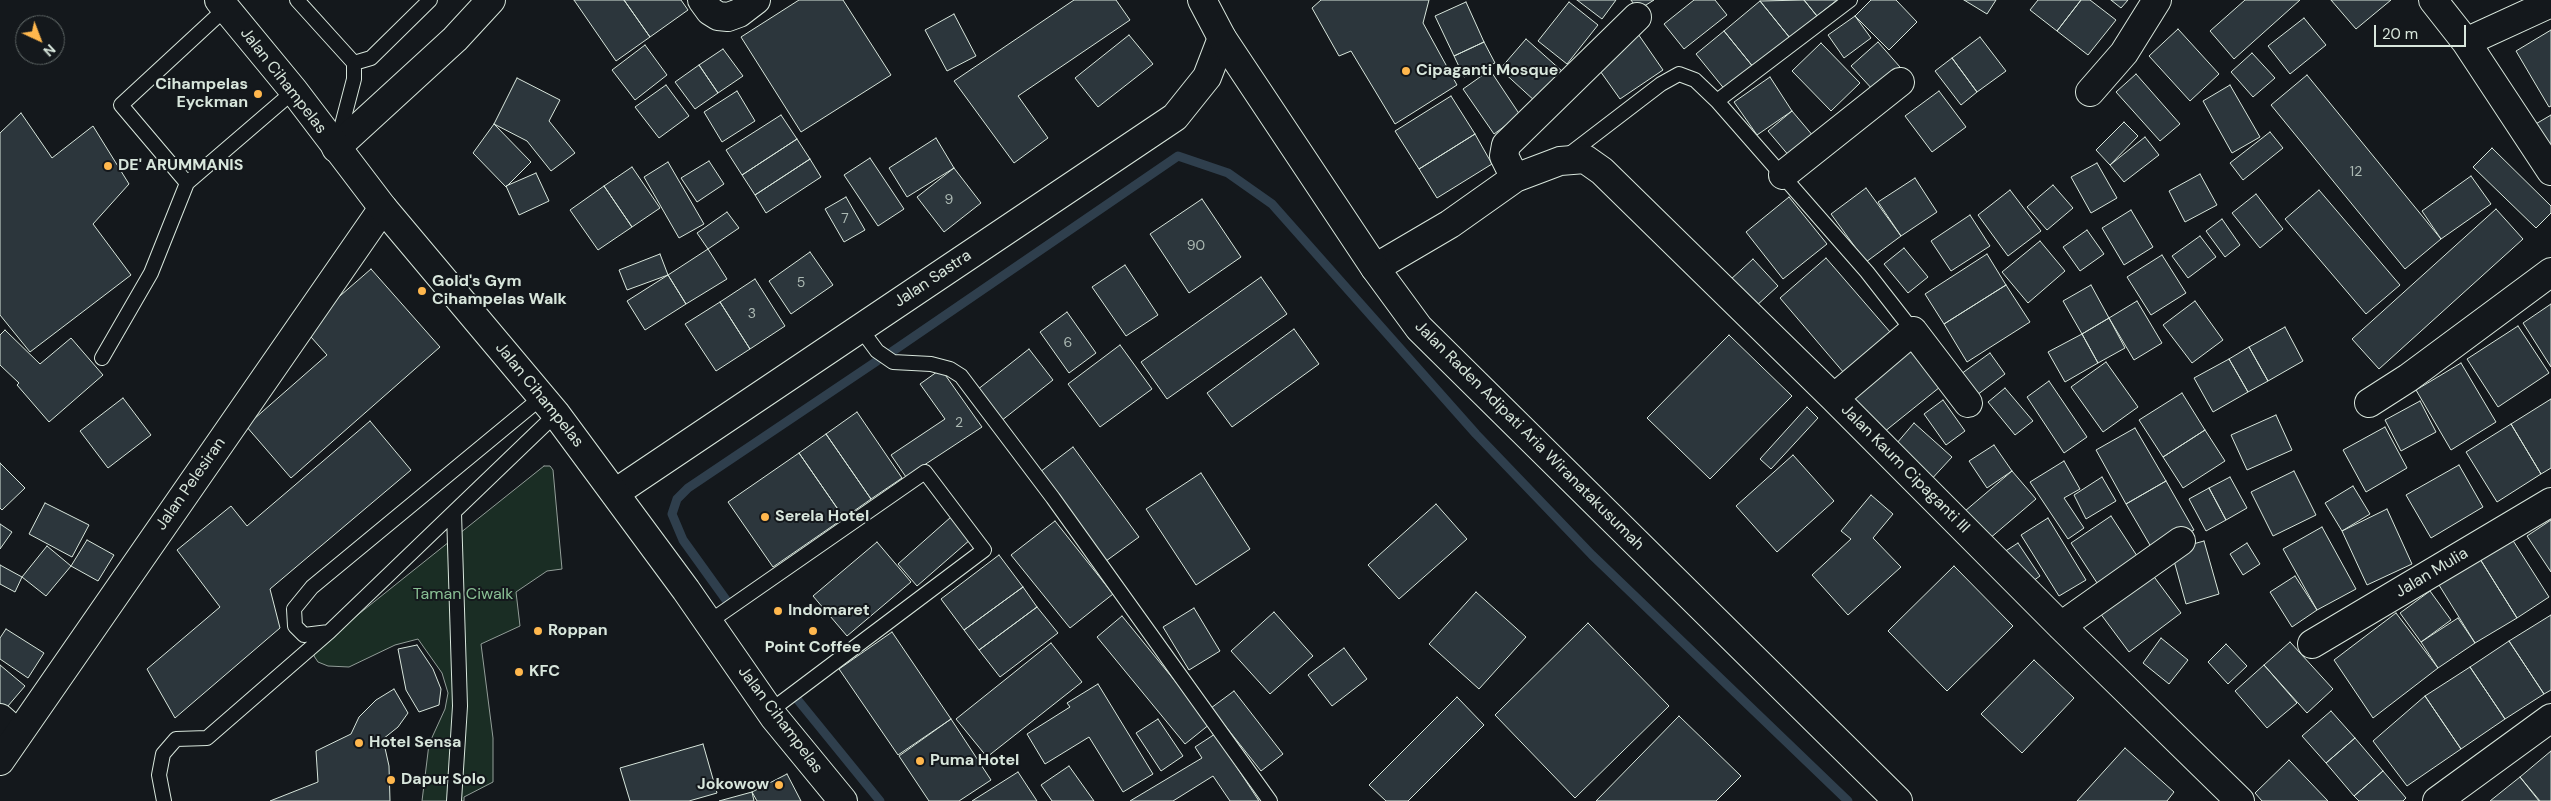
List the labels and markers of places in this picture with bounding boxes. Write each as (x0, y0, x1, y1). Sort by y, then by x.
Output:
place label: Cipaganti Mosque (1416, 61, 1558, 81)
marker: Cipaganti Mosque (1400, 65, 1412, 77)
place label: Cihampelas Eyckman (155, 75, 248, 113)
marker: Cihampelas Eyckman (252, 88, 264, 100)
place label: DE' ARUMMANIS (118, 156, 243, 176)
marker: DE' ARUMMANIS (102, 160, 114, 172)
place label: Gold's Gym Cihampelas Walk (432, 272, 567, 310)
marker: Gold's Gym Cihampelas Walk (416, 285, 428, 297)
place label: Serela Hotel (775, 507, 869, 527)
marker: Serela Hotel (759, 511, 771, 523)
place label: Indomaret (788, 601, 870, 621)
marker: Indomaret (772, 605, 784, 617)
place label: Roppan (548, 621, 608, 641)
marker: Roppan (532, 625, 544, 637)
marker: Point Coffee (807, 625, 819, 637)
place label: Point Coffee (765, 638, 861, 658)
place label: KFC (529, 662, 560, 682)
marker: KFC (513, 666, 525, 678)
place label: Hotel Sensa (369, 733, 461, 753)
marker: Hotel Sensa (353, 737, 365, 749)
place label: Puma Hotel (930, 751, 1019, 771)
marker: Puma Hotel (914, 755, 926, 767)
place label: Dapur Solo (401, 770, 486, 790)
marker: Dapur Solo (385, 774, 397, 786)
place label: Jokowow (697, 775, 769, 795)
marker: Jokowow (773, 779, 785, 791)

